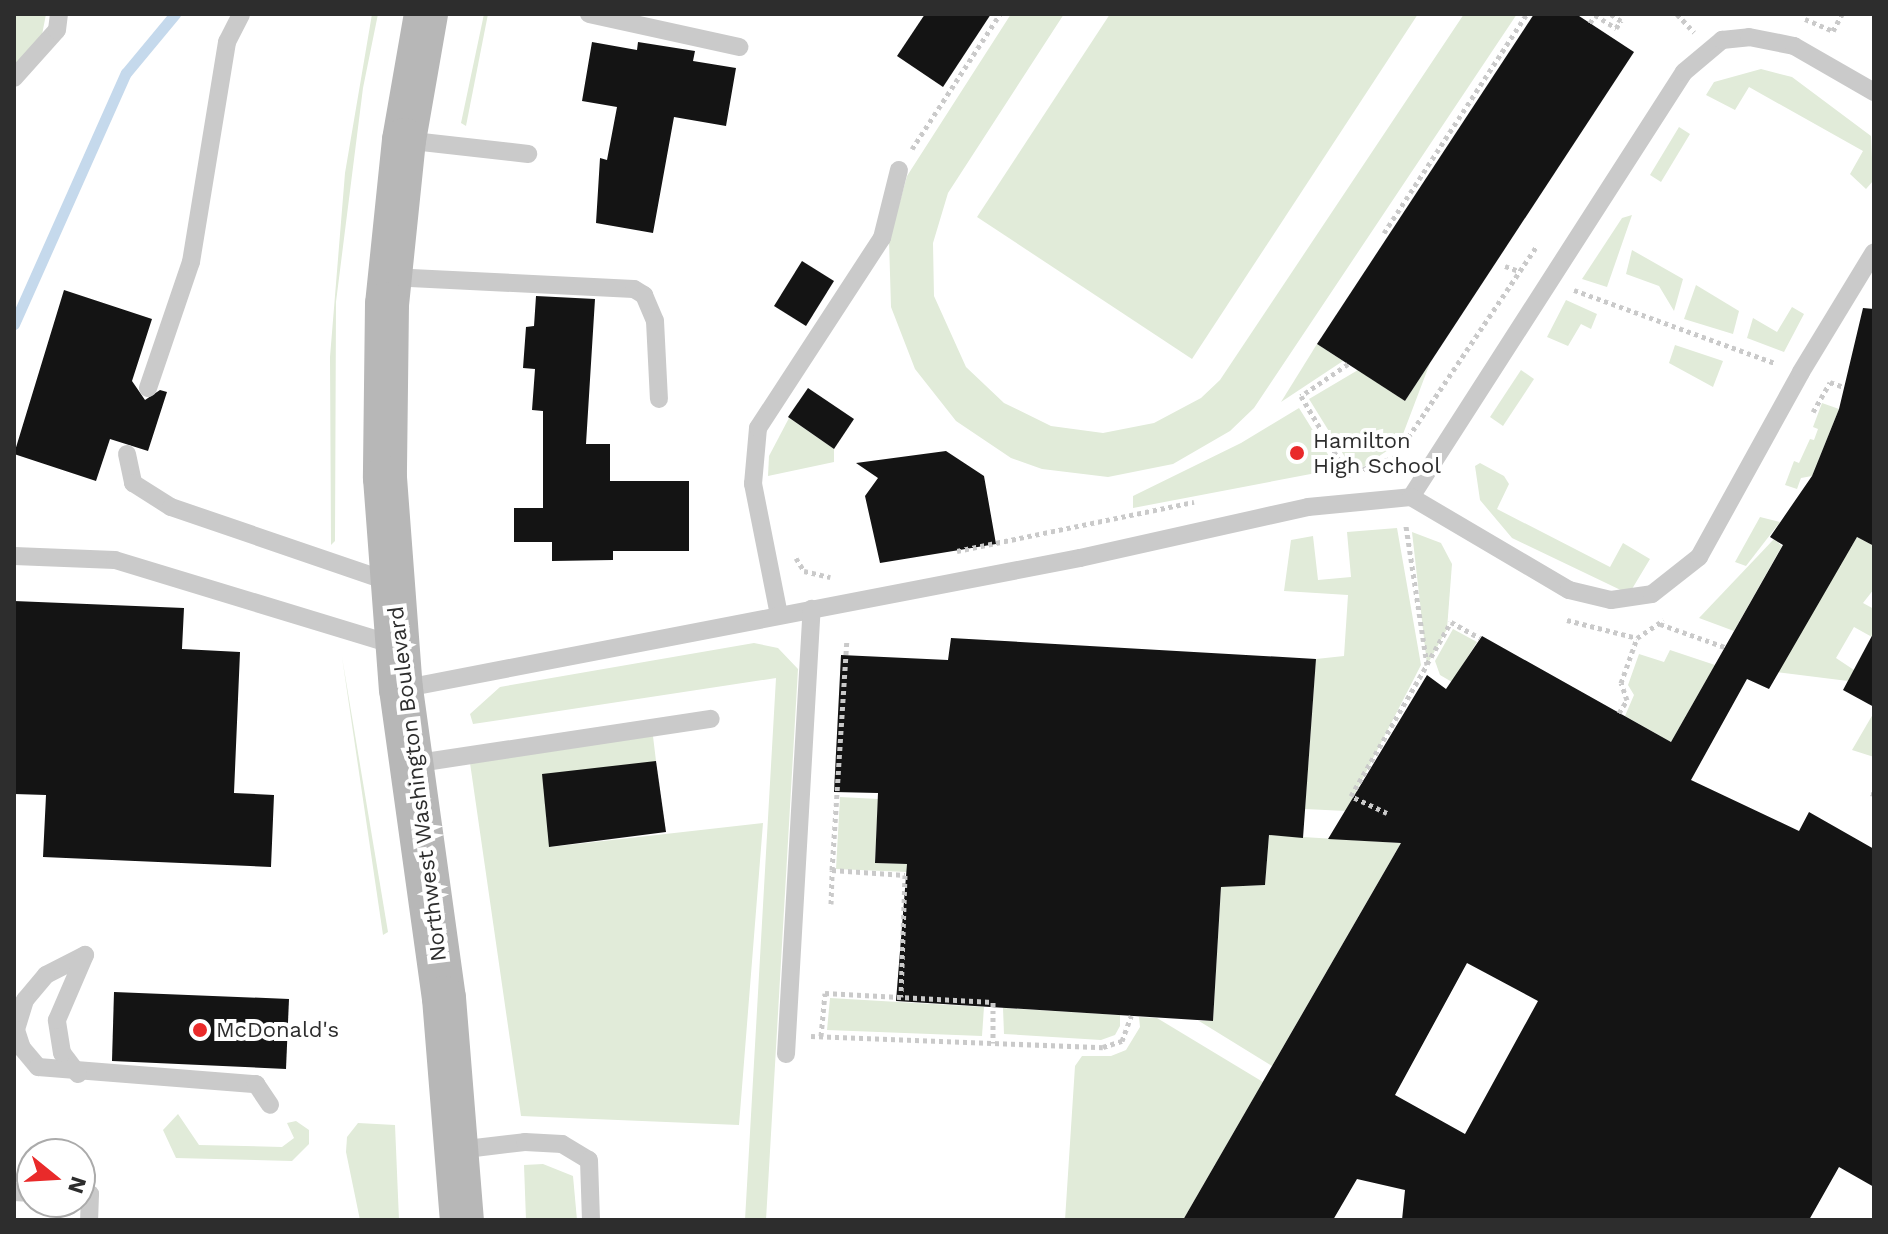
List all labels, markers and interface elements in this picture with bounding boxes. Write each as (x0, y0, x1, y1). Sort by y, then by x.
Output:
place label: Hamilton High School (1313, 427, 1441, 478)
marker: Hamilton High School (1288, 444, 1306, 462)
street label: Northwest Washington Boulevard (382, 605, 452, 963)
place label: McDonald's (216, 1017, 339, 1043)
marker: McDonald's (191, 1021, 209, 1039)
north arrow (16, 1138, 96, 1218)
text: N (63, 1173, 92, 1197)

